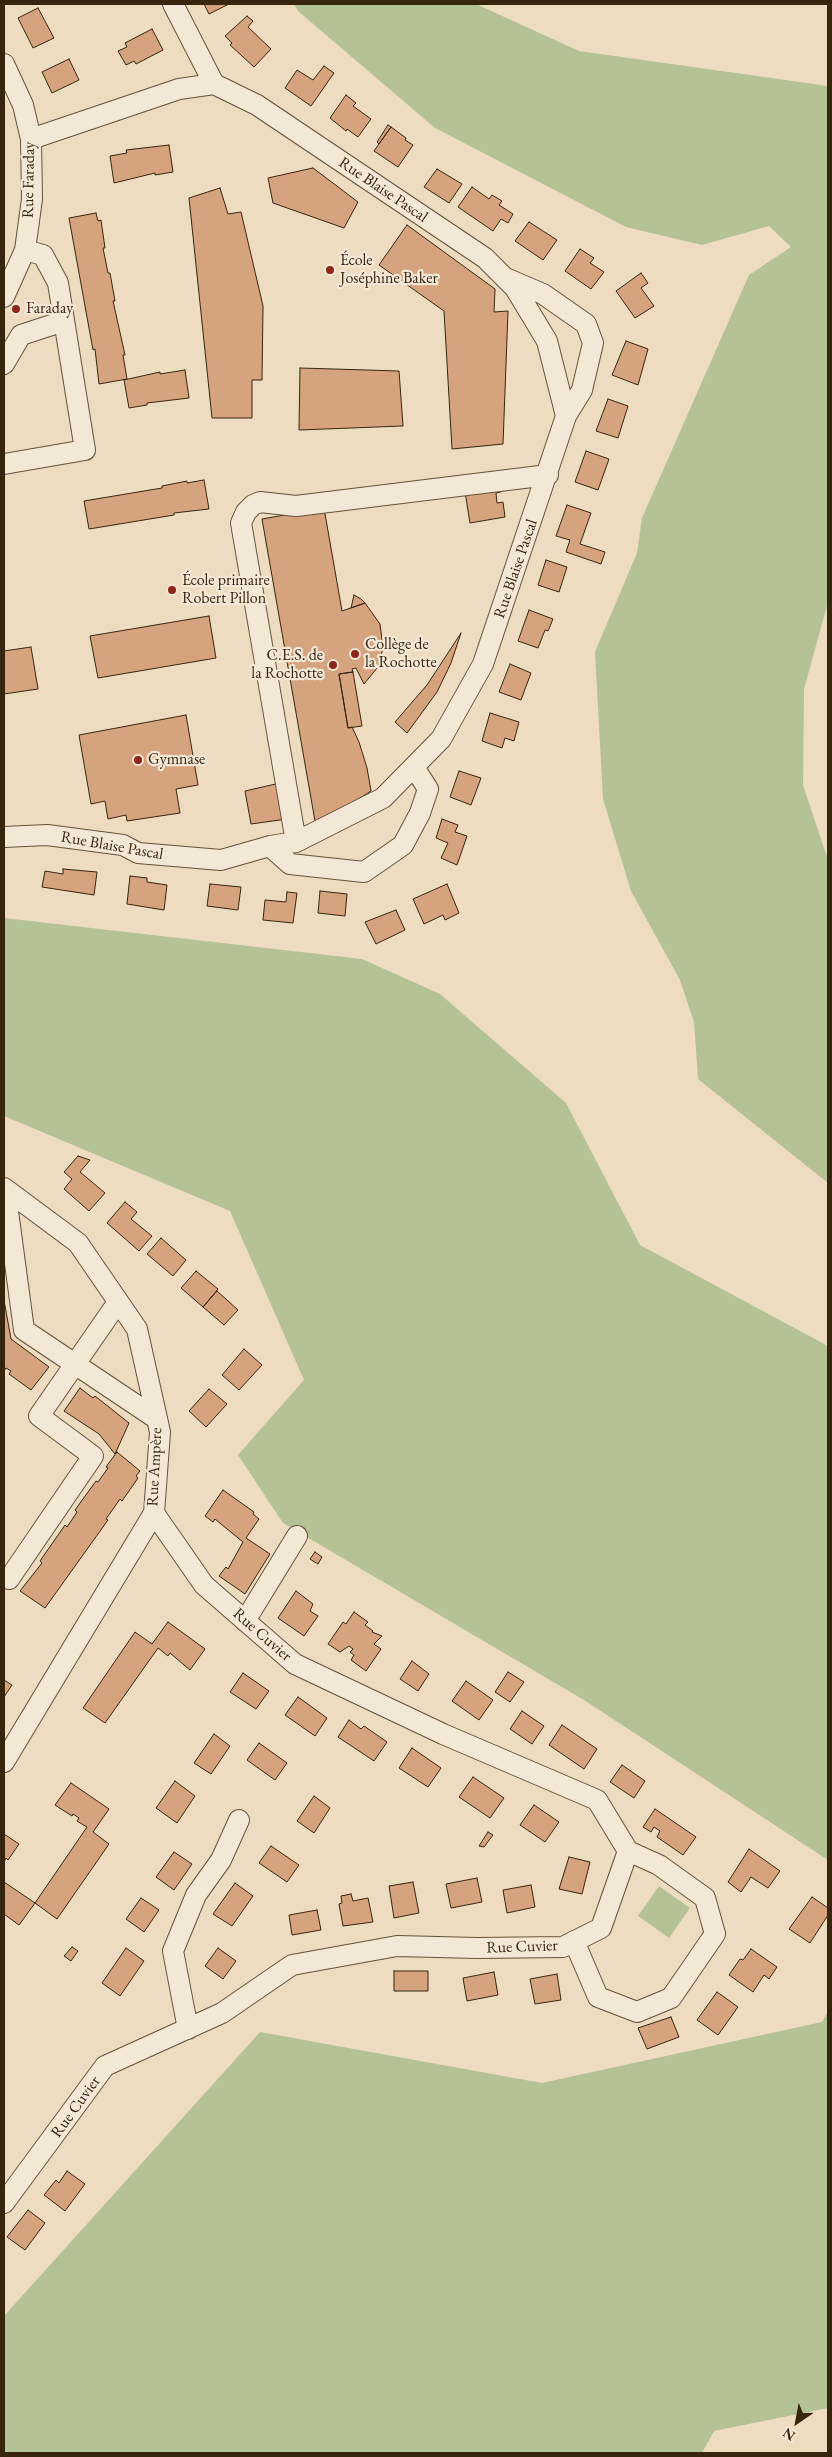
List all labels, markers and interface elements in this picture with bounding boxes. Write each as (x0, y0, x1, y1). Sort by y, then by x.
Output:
street label: Rue Faraday (19, 142, 39, 218)
street label: Rue Blaise Pascal (335, 153, 431, 227)
place label: École Joséphine Baker (340, 251, 438, 289)
marker: École Joséphine Baker (324, 264, 336, 276)
place label: Faraday (26, 299, 73, 319)
marker: Faraday (10, 303, 22, 315)
street label: Rue Blaise Pascal (490, 517, 542, 621)
place label: École primaire Robert Pillon (182, 571, 270, 609)
marker: École primaire Robert Pillon (166, 584, 178, 596)
place label: Collège de la Rochotte (365, 635, 437, 673)
place label: C.E.S. de la Rochotte (251, 646, 323, 684)
marker: Collège de la Rochotte (349, 648, 361, 660)
marker: C.E.S. de la Rochotte (327, 659, 339, 671)
place label: Gymnase (148, 750, 205, 770)
marker: Gymnase (132, 754, 144, 766)
street label: Rue Blaise Pascal (59, 828, 165, 864)
street label: Rue Ampère (143, 1427, 167, 1507)
street label: Rue Cuvier (229, 1604, 295, 1666)
street label: Rue Cuvier (486, 1936, 558, 1958)
street label: Rue Cuvier (47, 2072, 105, 2142)
north arrow (772, 2397, 822, 2447)
text: N (779, 2424, 798, 2445)

